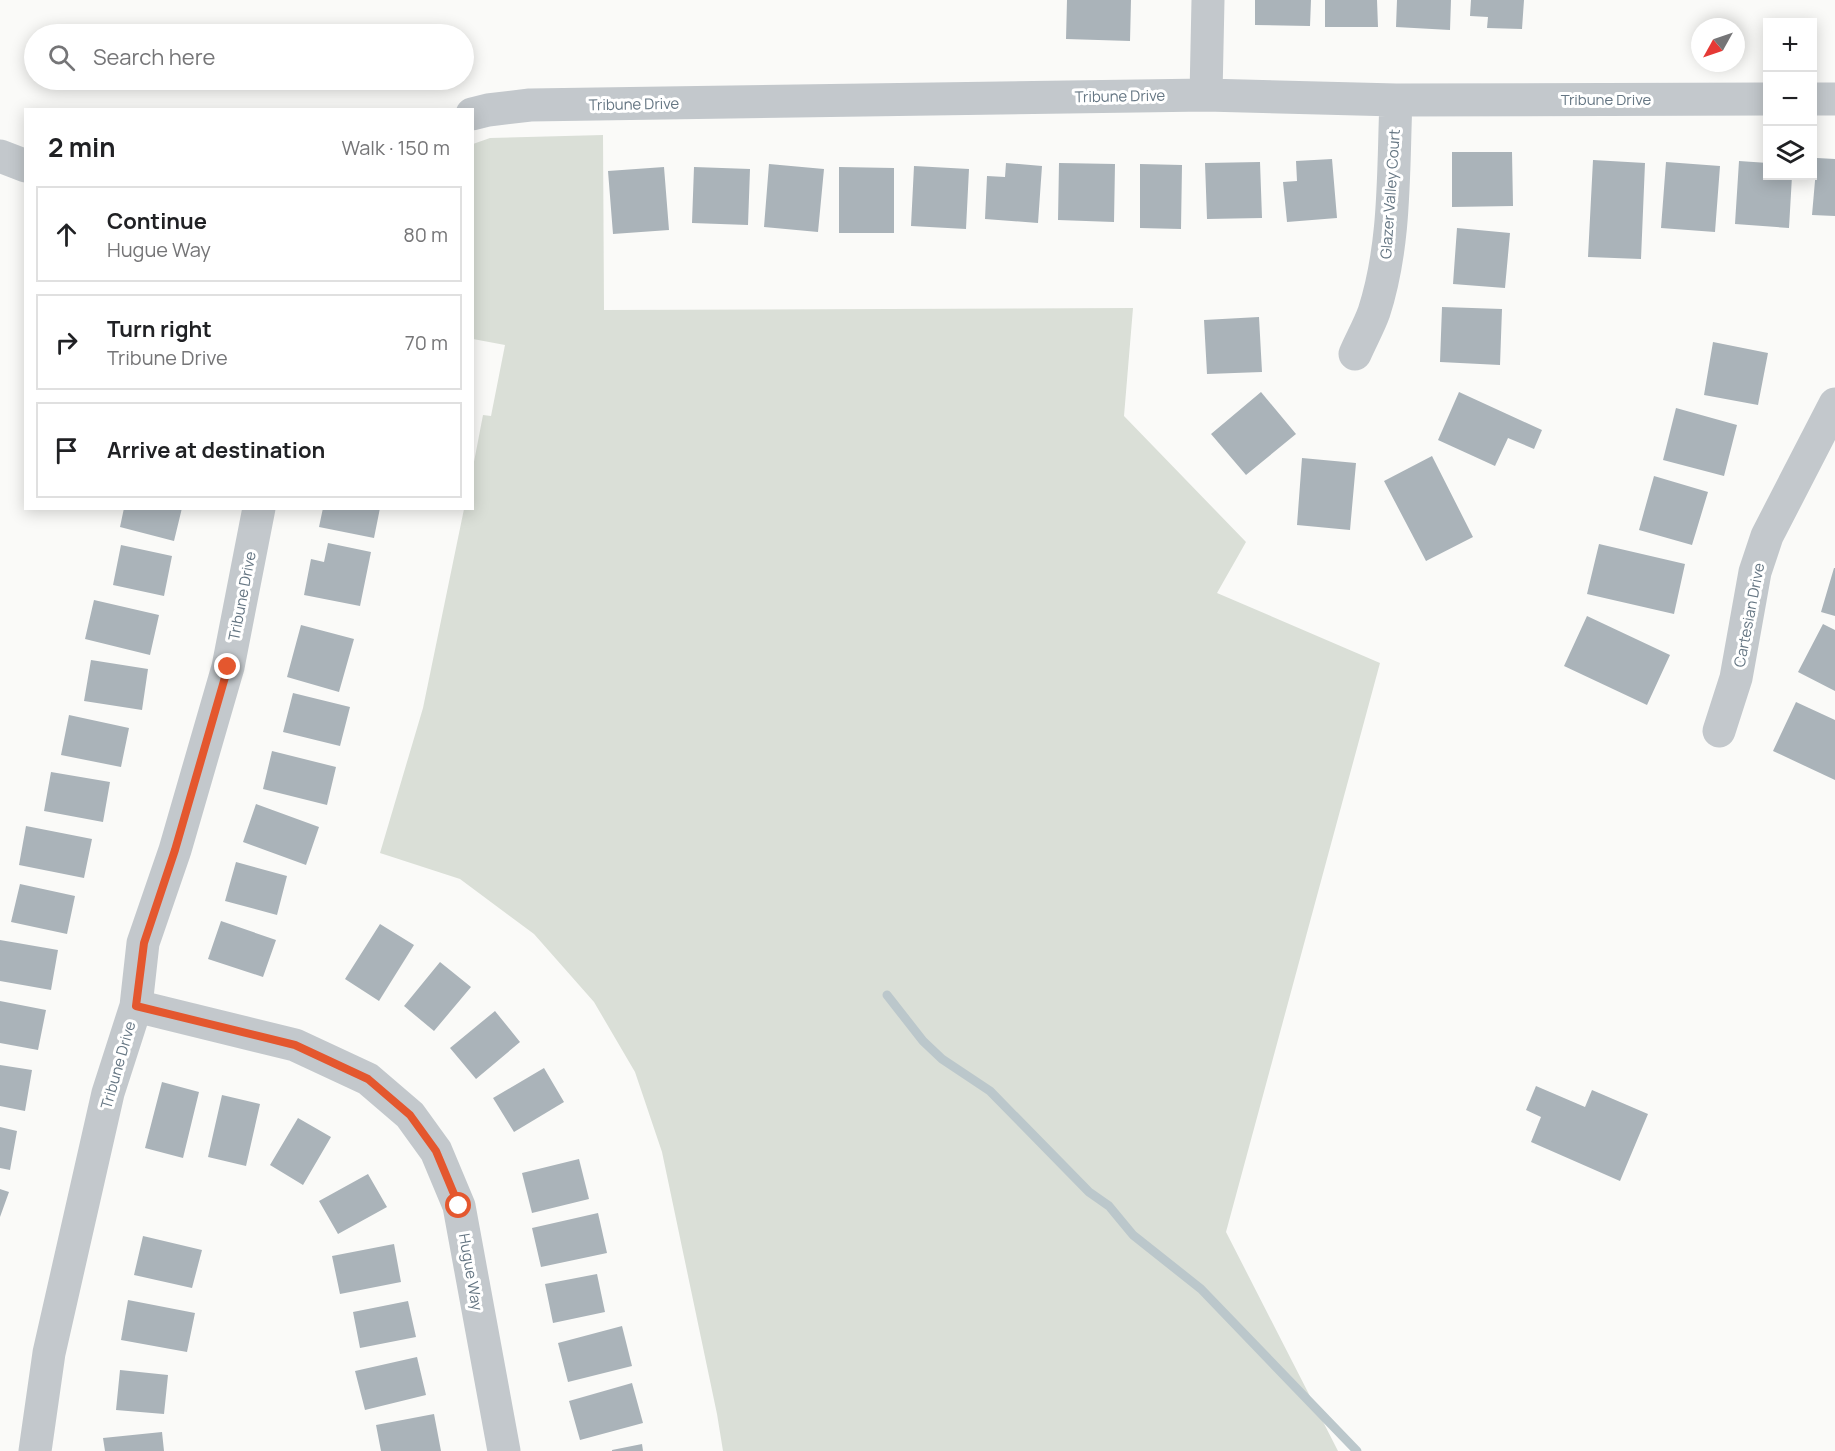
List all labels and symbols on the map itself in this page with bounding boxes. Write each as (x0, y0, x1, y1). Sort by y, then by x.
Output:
north arrow (1691, 18, 1745, 72)
street label: Tribune Drive (1075, 85, 1166, 107)
street label: Tribune Drive (1561, 89, 1652, 110)
street label: Tribune Drive (589, 93, 680, 115)
street label: Glazer Valley Court (1375, 128, 1405, 260)
street label: Tribune Drive (223, 549, 261, 642)
street label: Cartesian Drive (1729, 561, 1769, 669)
route end (214, 653, 240, 679)
street label: Tribune Drive (95, 1018, 141, 1111)
route start (445, 1192, 471, 1218)
street label: Hugue Way (454, 1232, 488, 1312)

